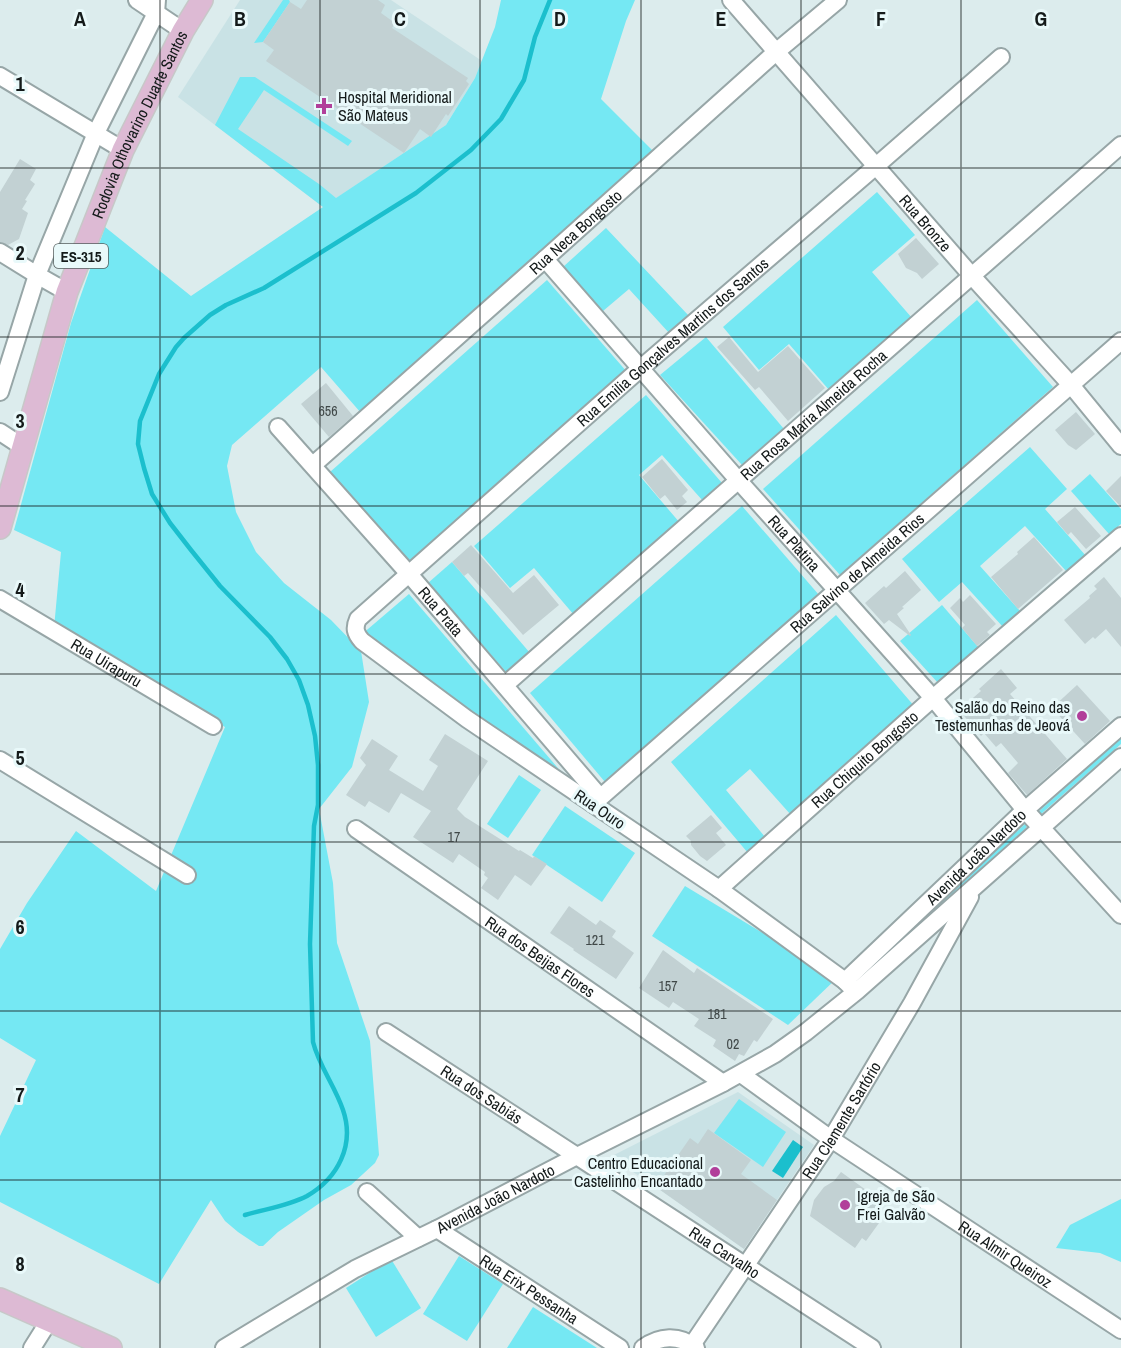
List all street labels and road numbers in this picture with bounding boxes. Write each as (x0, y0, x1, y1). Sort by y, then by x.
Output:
street label: Rodovia Othovarino Duarte Santos (86, 27, 193, 221)
street label: Rua Neca Bongosto (524, 184, 626, 279)
street label: Rua Bronze (895, 190, 957, 256)
road number: ES-315 (54, 244, 108, 268)
street label: Rua Emilia Gonçalves Martins dos Santos (572, 252, 773, 431)
street label: Rua Rosa Maria Almeida Rocha (735, 344, 892, 485)
street label: Rua Salvino de Almeida Rios (785, 508, 929, 637)
street label: Rua Platina (763, 510, 826, 576)
street label: Rua Prata (413, 582, 469, 641)
street label: Rua Uirapuru (67, 633, 146, 692)
street label: Rua Chiquito Bongosto (806, 706, 923, 813)
street label: Rua Ouro (570, 784, 630, 834)
street label: Avenida João Nardoto (920, 804, 1031, 910)
street label: Rua dos Beijas Flores (481, 911, 600, 1002)
street label: Rua Clemente Sartório (796, 1057, 886, 1183)
street label: Rua dos Sabiás (436, 1059, 527, 1129)
street label: Avenida João Nardoto (432, 1159, 558, 1239)
street label: Rua Almir Queiroz (954, 1215, 1057, 1293)
street label: Rua Carvalho (685, 1221, 764, 1283)
street label: Rua Erix Pessanha (476, 1249, 583, 1329)

